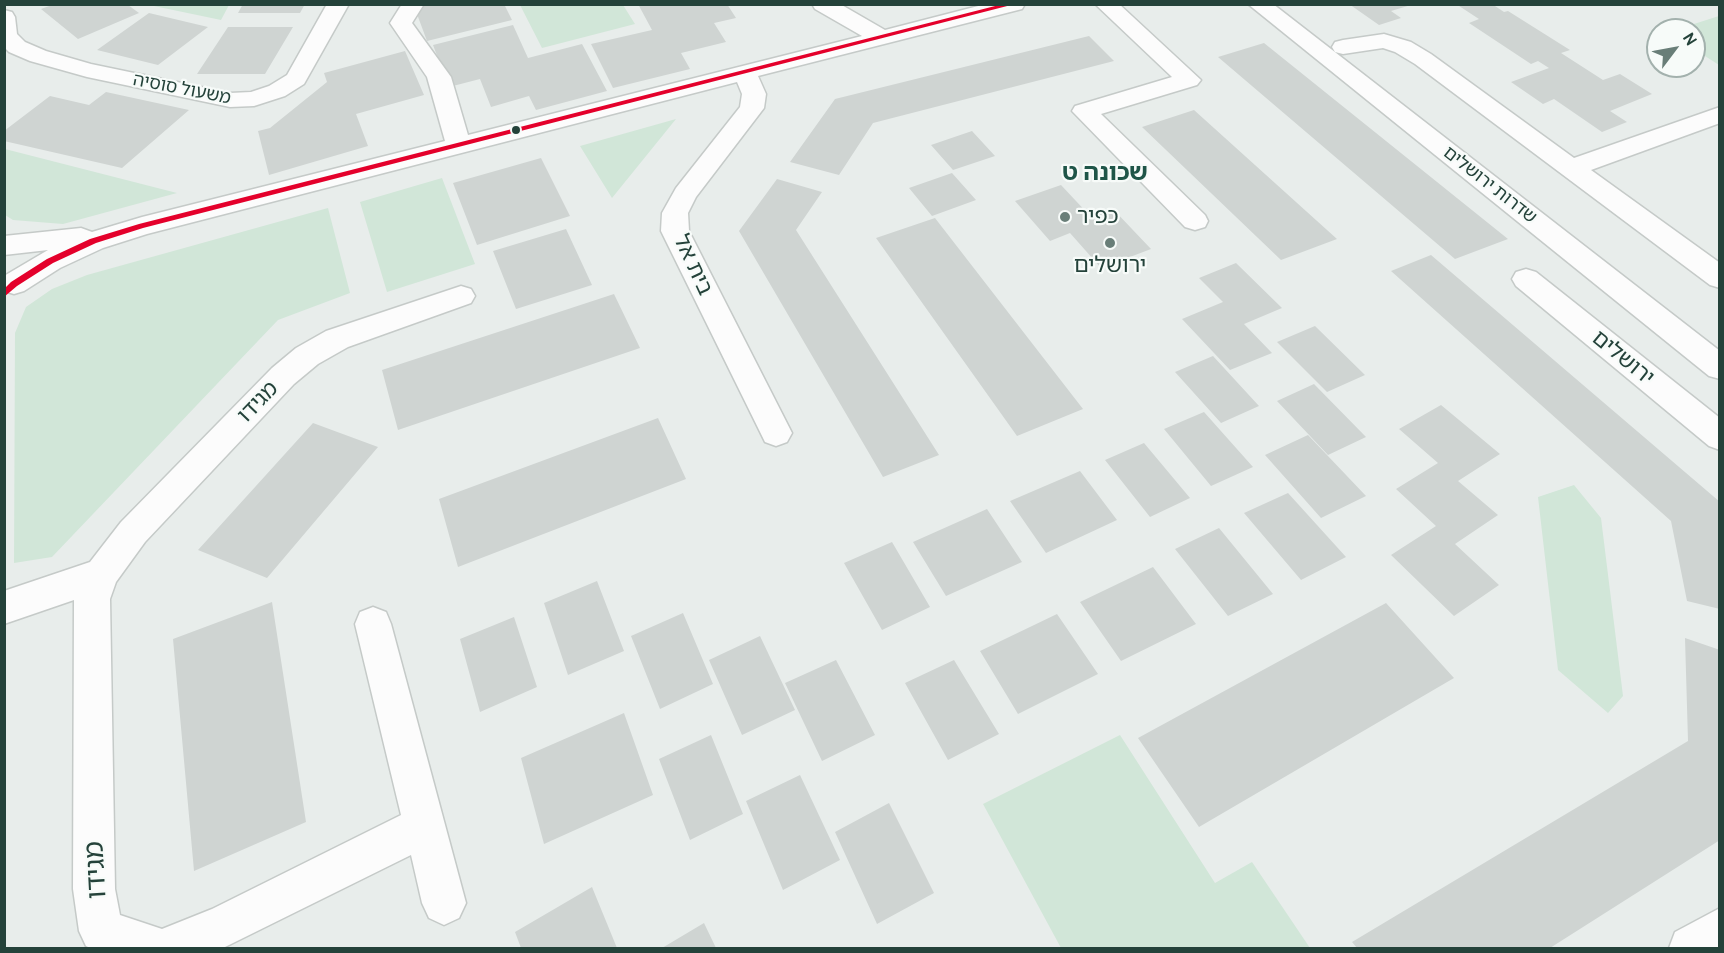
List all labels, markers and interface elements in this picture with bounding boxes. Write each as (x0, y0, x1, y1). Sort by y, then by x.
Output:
north arrow (1646, 18, 1706, 78)
text: N (1679, 29, 1701, 49)
street label: משעול סוסיה (131, 69, 233, 109)
unlabelled marker (510, 124, 522, 136)
street label: שדרות ירושלים (1439, 142, 1541, 228)
district label: שכונה ט (1062, 159, 1148, 187)
place label: כפיר (1077, 204, 1119, 230)
marker: כפיר (1058, 210, 1072, 224)
street label: בית אל (668, 230, 718, 300)
marker: ירושלים (1103, 236, 1117, 250)
place label: ירושלים (1074, 253, 1146, 279)
street label: ירושלים (1586, 325, 1660, 391)
street label: מגידו (232, 376, 284, 428)
street label: מגידו (78, 840, 114, 900)

